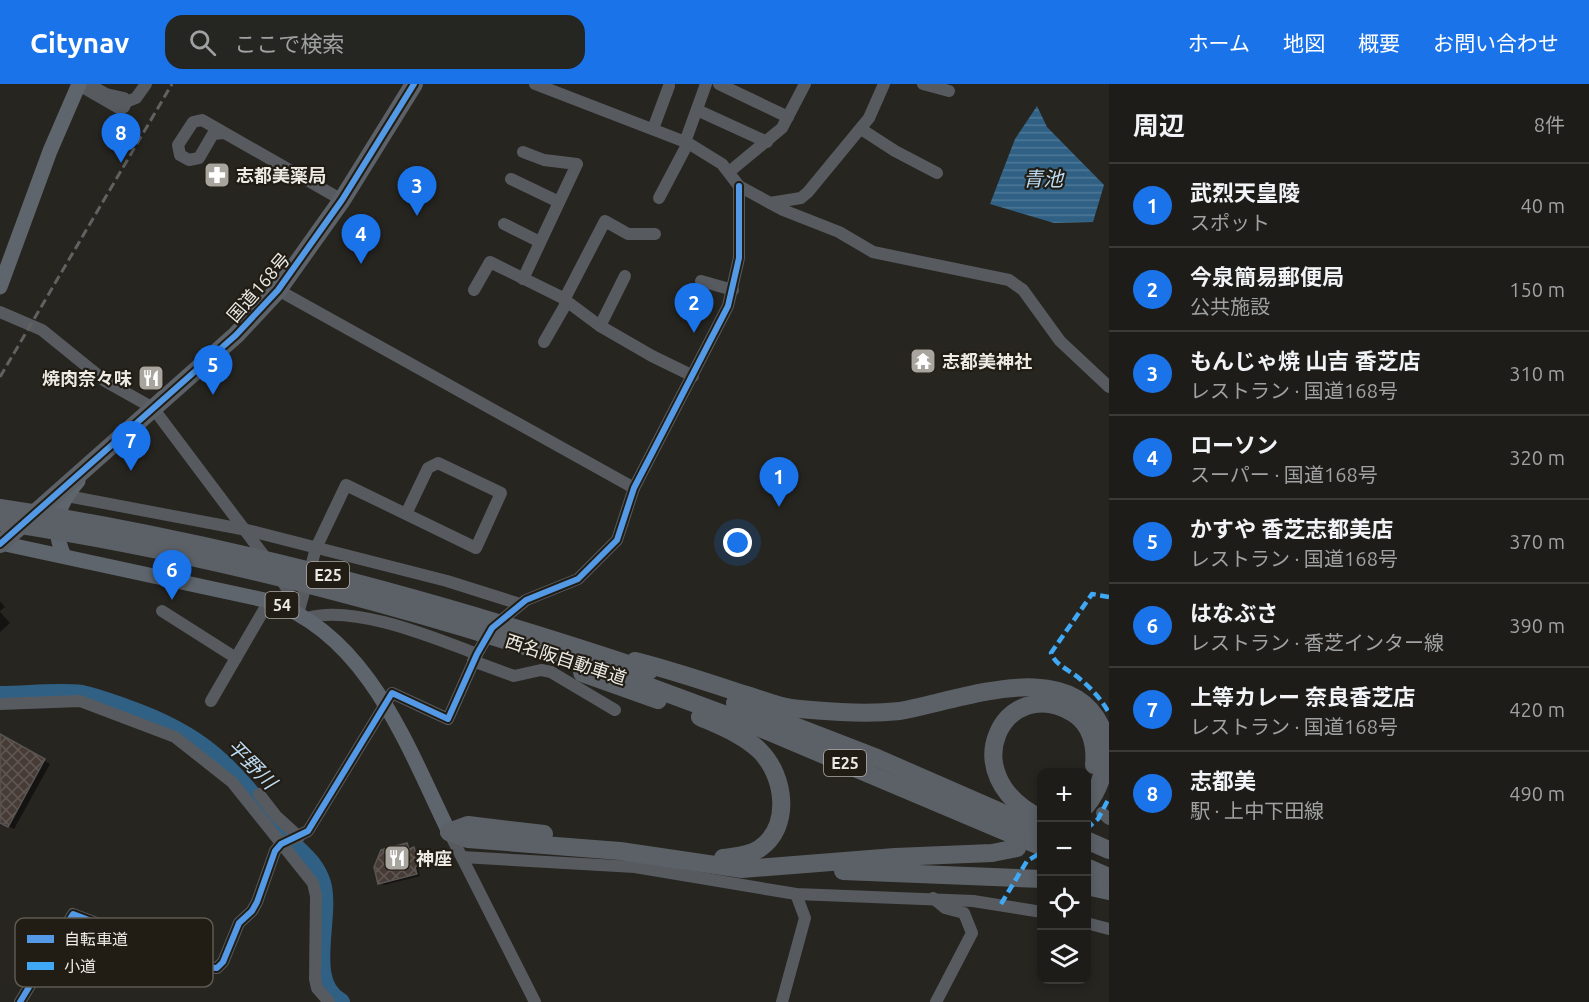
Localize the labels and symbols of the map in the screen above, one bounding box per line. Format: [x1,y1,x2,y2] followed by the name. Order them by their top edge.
[102,113,140,163] pin: 8
[202,160,232,190] pharmacy icon: 志都美薬局
[236,165,326,185] place label: 志都美薬局
[398,166,436,216] pin: 3
[1023,167,1065,190] water label: 青池
[342,214,380,264] pin: 4
[223,249,293,325] street label: 国道168号
[674,284,714,333] pin: 2
[194,346,232,395] pin: 5
[908,346,938,376] temple icon: 志都美神社
[942,351,1032,371] place label: 志都美神社
[136,363,166,393] restaurant icon: 焼肉奈々味
[42,368,132,388] place label: 焼肉奈々味
[112,422,150,471] pin: 7
[760,458,798,507] pin: 1
[723,528,752,557] your location
[152,550,192,600] pin: 6
[307,562,349,588] road number: E25
[266,592,298,618] road number: 54
[503,630,629,688] street label: 西名阪自動車道
[223,735,283,795] water label: 平野川
[824,750,866,776] road number: E25
[382,843,412,873] restaurant icon: 神座
[416,848,452,868] place label: 神座
[15,918,213,987] legend
[64,930,128,948] text: 自転車道
[64,957,96,975] text: 小道

